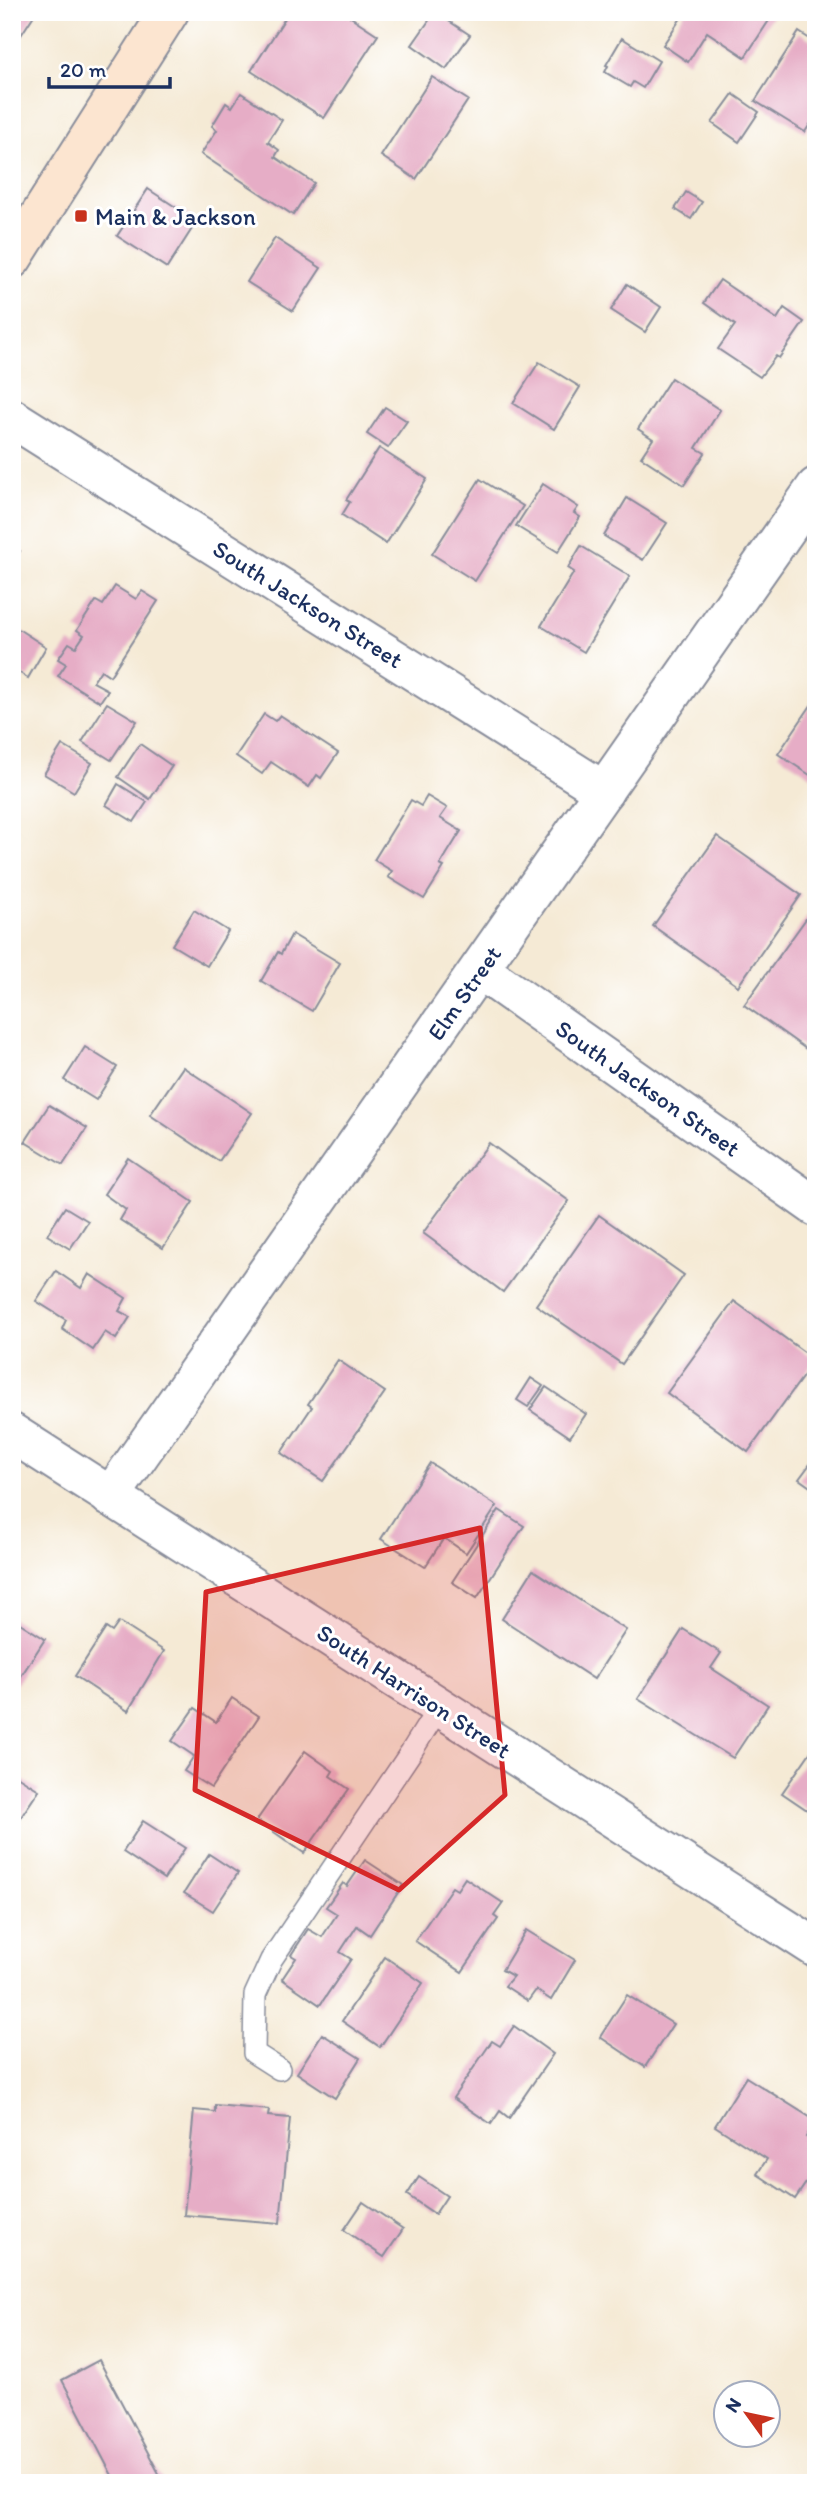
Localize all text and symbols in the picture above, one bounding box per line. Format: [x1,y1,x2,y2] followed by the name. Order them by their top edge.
[49,46,170,90] scale bar
[60,57,107,82] text: 20 m
[95,202,256,231] place label: Main & Jackson
[73,208,89,224] marker: Main & Jackson
[208,534,408,674] street label: South Jackson Street
[421,940,507,1046] street label: Elm Street
[550,1014,746,1162] street label: South Jackson Street
[312,1617,516,1765] street label: South Harrison Street
[712,2380,782,2450] north arrow
[720,2393,746,2417] text: N

